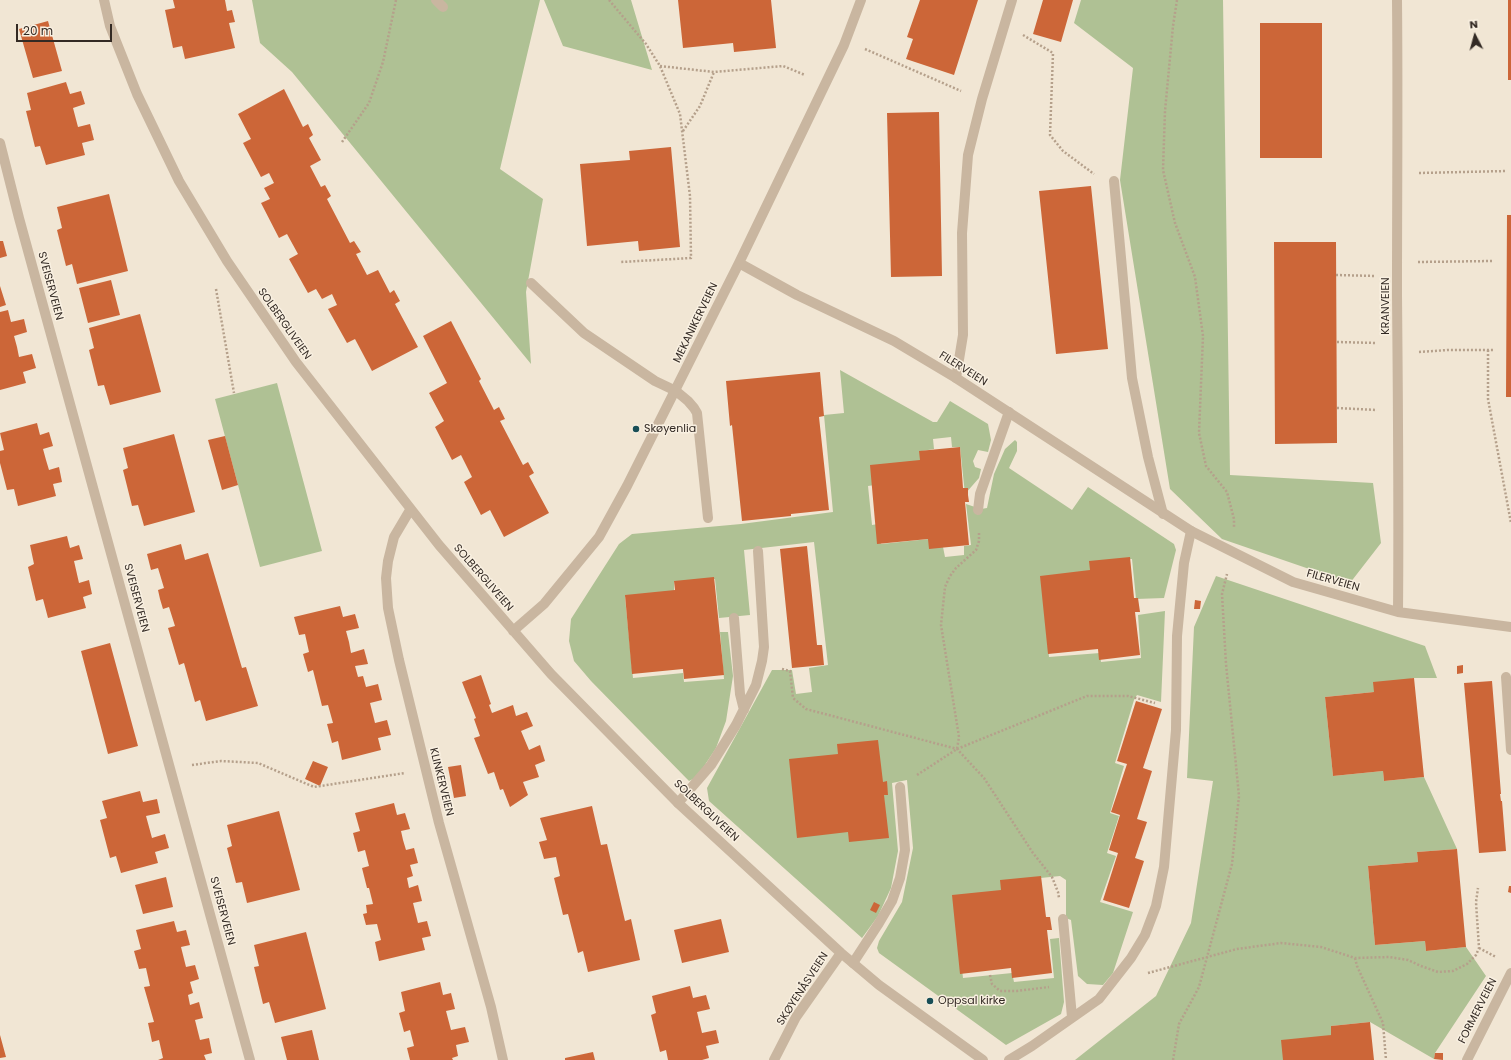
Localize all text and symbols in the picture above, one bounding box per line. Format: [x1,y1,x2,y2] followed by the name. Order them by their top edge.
[18,16,114,42] scale bar
[1455,16,1495,56] north arrow
[1469,16,1479,32] text: N
[23,22,53,39] text: 20 m
[35,250,65,322] street label: SVEISERVEIEN
[1379,277,1393,335] street label: KRANVEIEN
[671,281,721,365] street label: MEKANIKERVEIEN
[254,286,314,362] street label: SOLBERGLIVEIEN
[936,349,990,389] street label: FILERVEIEN
[644,422,696,436] place label: Skøyenlia
[631,424,641,434] marker: Skøyenlia
[450,542,516,614] street label: SOLBERGLIVEIEN
[121,562,151,634] street label: SVEISERVEIEN
[1305,567,1361,595] street label: FILERVEIEN
[426,747,456,817] street label: KLINKERVEIEN
[671,777,741,845] street label: SOLBERGLIVEIEN
[207,875,237,947] street label: SVEISERVEIEN
[774,950,832,1028] street label: SKØYENÅSVEIEN
[1456,976,1500,1046] street label: FORMERVEIEN
[938,994,1005,1008] place label: Oppsal kirke
[925,996,935,1006] marker: Oppsal kirke

